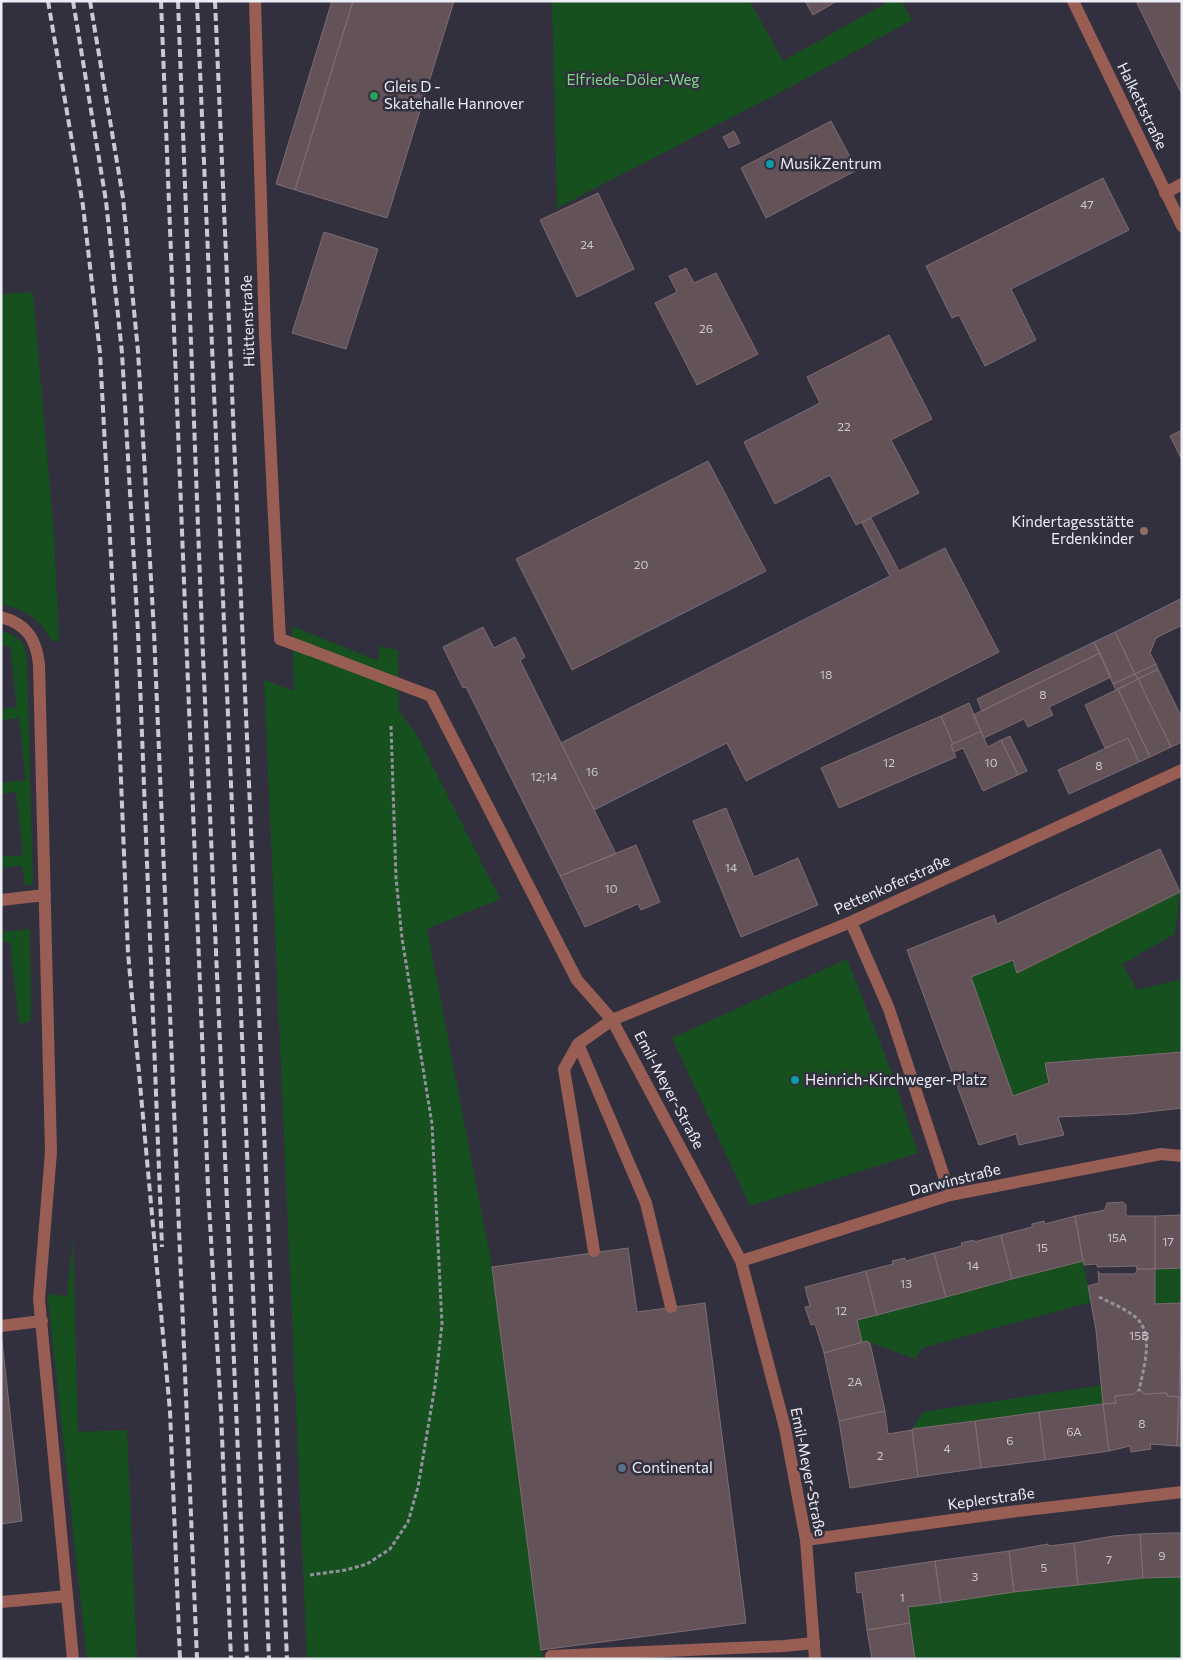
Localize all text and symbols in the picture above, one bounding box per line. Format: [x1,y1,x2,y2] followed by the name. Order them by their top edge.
[1114,59,1172,152] street label: Halkettstraße
[567,70,699,88] park label: Elfriede-Döler-Weg
[384,77,524,112] place label: Gleis D - Skatehalle Hannover
[368,90,380,102] marker: Gleis D - Skatehalle Hannover
[780,154,882,172] place label: MusikZentrum
[764,158,776,170] marker: MusikZentrum
[1080,197,1094,211] house number: 47
[580,237,594,251] house number: 24
[236,275,258,367] street label: Hüttenstraße
[699,321,713,335] house number: 26
[837,419,851,433] house number: 22
[1011,512,1134,547] place label: Kindertagesstätte Erdenkinder
[1138,525,1150,537] marker: Kindertagesstätte Erdenkinder
[634,557,648,571] house number: 20
[820,667,832,681] house number: 18
[1039,687,1047,701] house number: 8
[883,755,895,769] house number: 12
[985,755,998,769] house number: 10
[1095,758,1103,772] house number: 8
[586,764,598,778] house number: 16
[531,769,557,784] house number: 12;14
[831,850,952,918] street label: Pettenkoferstraße
[725,860,737,874] house number: 14
[605,881,618,895] house number: 10
[631,1027,709,1152] street label: Emil-Meyer-Straße
[805,1070,987,1088] place label: Heinrich-Kirchweger-Platz
[789,1074,801,1086] marker: Heinrich-Kirchweger-Platz
[907,1159,1002,1199] street label: Darwinstraße
[1107,1230,1127,1244] house number: 15A
[1162,1234,1174,1248] house number: 17
[1036,1240,1048,1254] house number: 15
[967,1258,979,1272] house number: 14
[900,1276,912,1290] house number: 13
[835,1303,847,1317] house number: 12
[1129,1328,1149,1342] house number: 15B
[848,1374,862,1388] house number: 2A
[788,1406,830,1538] street label: Emil-Meyer-Straße
[1138,1416,1146,1430] house number: 8
[1066,1424,1082,1438] house number: 6A
[1006,1433,1014,1447] house number: 6
[943,1441,951,1455] house number: 4
[877,1448,884,1462] house number: 2
[632,1458,713,1476] place label: Continental
[616,1462,628,1474] marker: Continental
[946,1483,1035,1513] street label: Keplerstraße
[1158,1548,1166,1562] house number: 9
[1106,1552,1112,1566] house number: 7
[1041,1560,1048,1574] house number: 5
[972,1569,979,1583] house number: 3
[899,1590,905,1604] house number: 1

